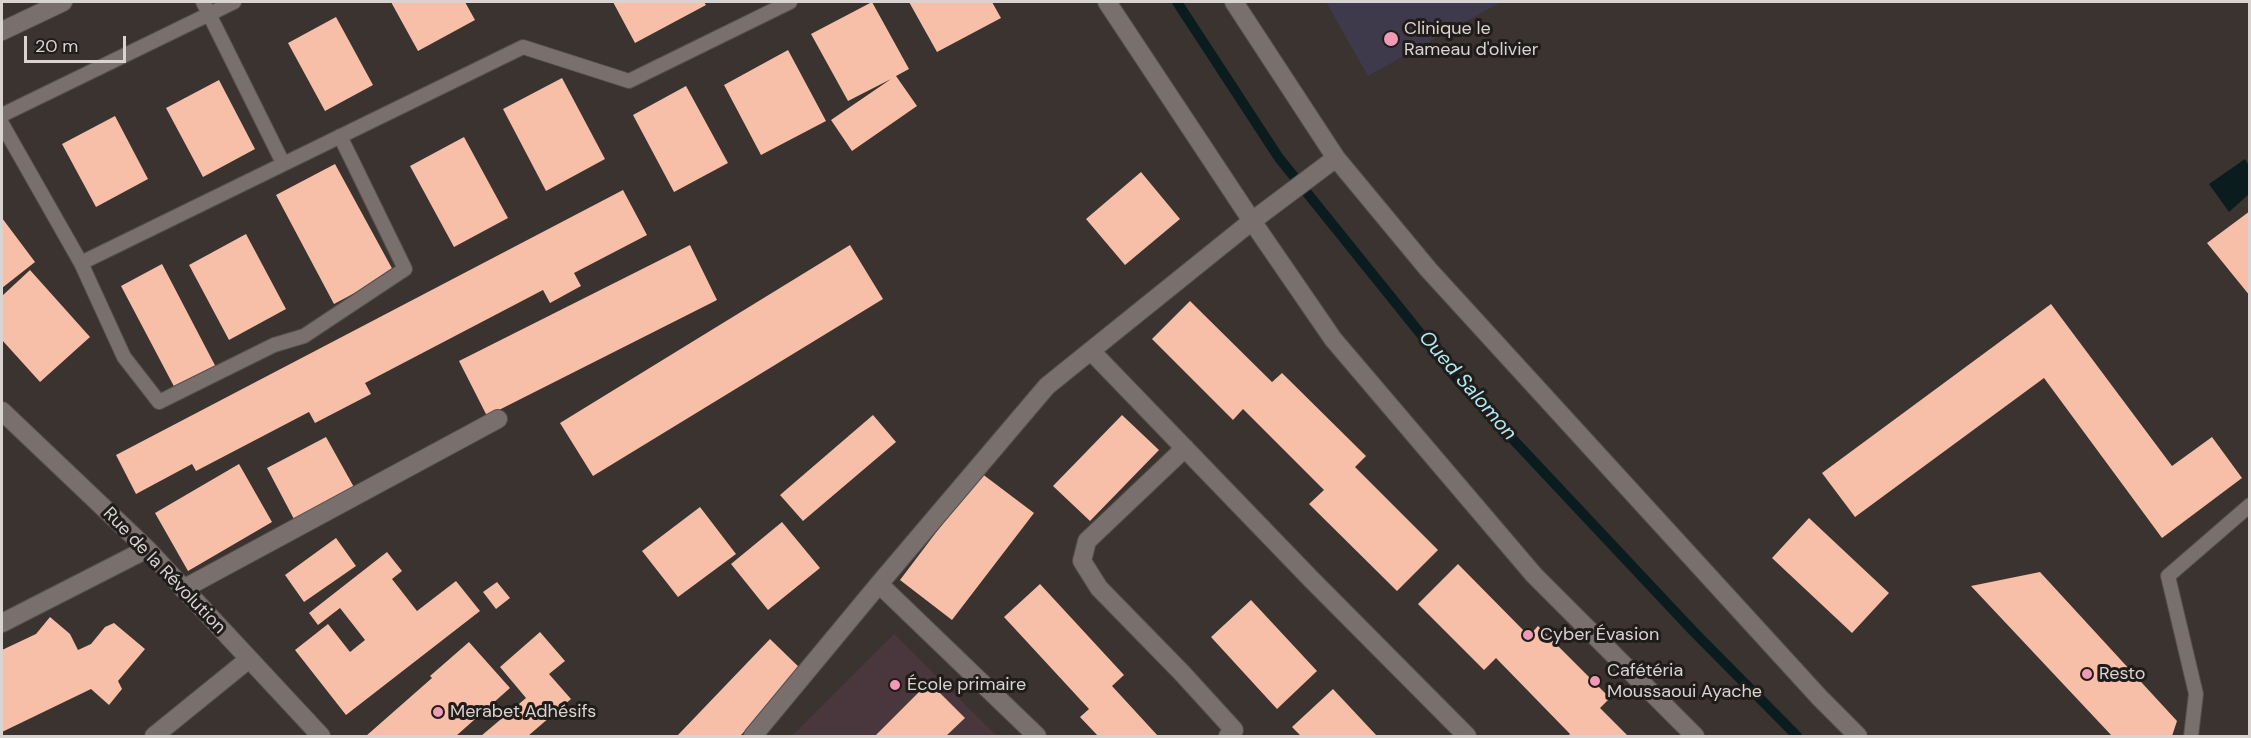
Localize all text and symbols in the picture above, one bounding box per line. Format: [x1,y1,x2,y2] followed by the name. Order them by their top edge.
[1404,18,1538,60] place label: Clinique le Rameau d'olivier
[27,24,129,62] scale bar
[1382,30,1400,48] marker: Clinique le Rameau d'olivier
[35,34,78,58] text: 20 m
[1413,327,1521,445] water label: Oued Salomon
[98,503,230,639] street label: Rue de la Révolution
[1540,624,1659,646] place label: Cyber Évasion
[1521,628,1535,642] marker: Cyber Évasion
[1607,660,1762,702] place label: Cafétéria Moussaoui Ayache
[2099,663,2145,685] place label: Resto
[2080,667,2094,681] marker: Resto
[907,674,1026,696] place label: École primaire
[1588,674,1602,688] marker: Cafétéria Moussaoui Ayache
[888,678,902,692] marker: École primaire
[450,701,596,723] place label: Merabet Adhésifs
[431,705,445,719] marker: Merabet Adhésifs

